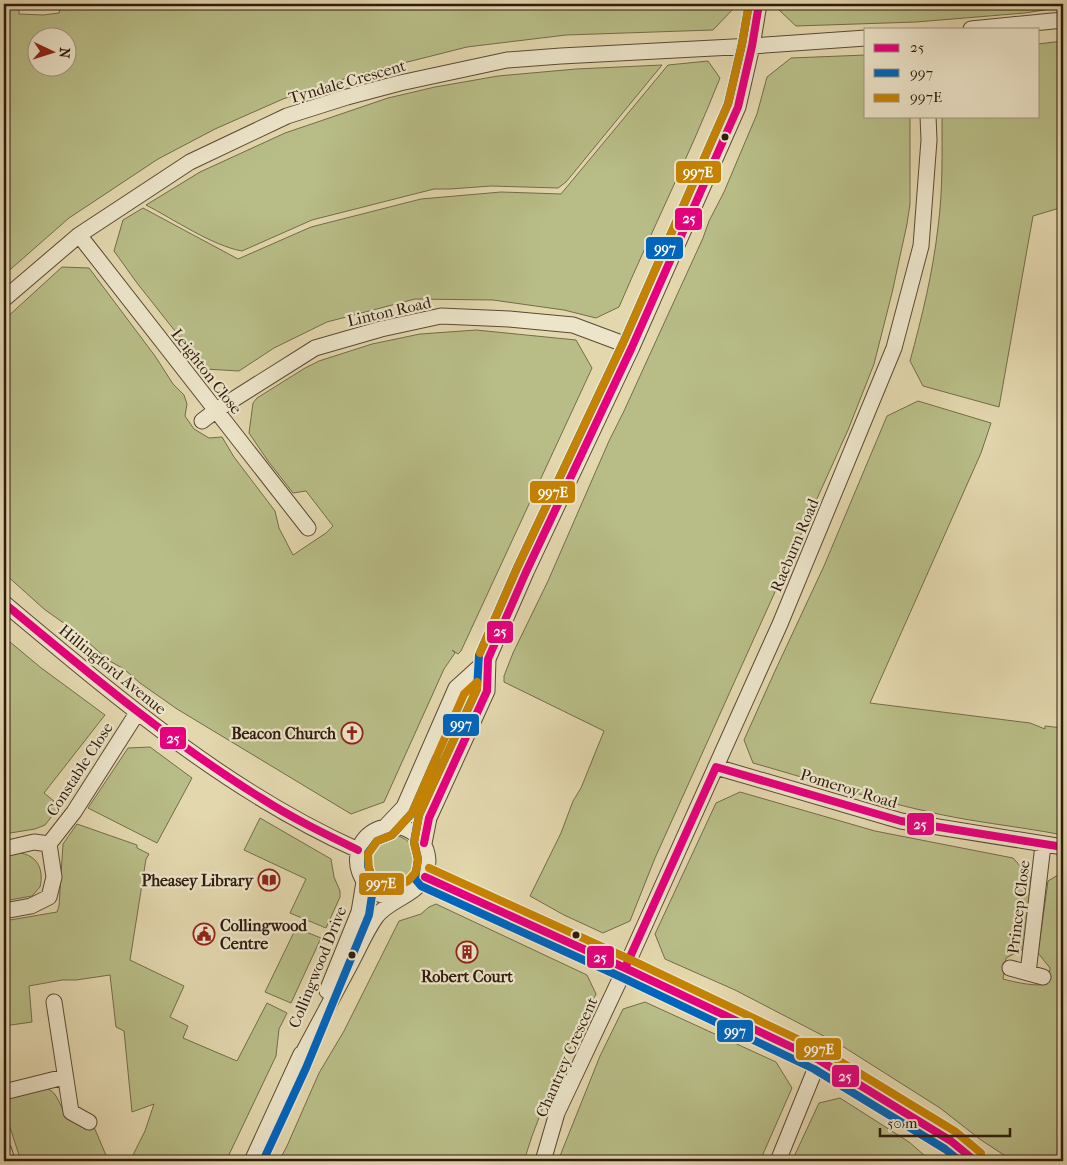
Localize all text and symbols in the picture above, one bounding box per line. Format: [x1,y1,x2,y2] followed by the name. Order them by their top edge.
[28,28,78,78] north arrow
[864,28,1040,118] legend
[910,38,924,56] text: 25
[56,47,73,59] text: N
[286,56,408,107] street label: Tyndale Crescent
[910,64,933,82] text: 997
[910,88,942,106] text: 997E
[720,132,730,142] unlabelled marker
[675,160,722,184] line badge: 997E
[682,164,713,181] text: 997E
[674,207,703,231] line badge: 25
[682,210,696,227] text: 25
[645,236,684,260] line badge: 997
[653,240,676,257] text: 997
[345,293,433,330] street label: Linton Road
[167,325,246,418] street label: Leighton Close
[529,480,576,504] line badge: 997E
[537,484,568,501] text: 997E
[766,495,823,595] street label: Raeburn Road
[55,620,170,718] street label: Hillingford Avenue
[486,620,514,644] line badge: 25
[493,623,507,640] text: 25
[442,713,480,737] line badge: 997
[449,716,472,733] text: 997
[42,719,117,820] street label: Constable Close
[340,721,364,745] church icon: Beacon Church
[231,724,337,743] place label: Beacon Church
[159,726,187,750] line badge: 25
[166,730,180,747] text: 25
[798,765,900,812] street label: Pomeroy Road
[906,812,935,836] line badge: 25
[913,816,927,833] text: 25
[1003,859,1034,955] street label: Princep Close
[257,868,281,892] library icon: Pheasey Library
[142,871,254,891] place label: Pheasey Library
[358,872,405,896] line badge: 997E
[365,875,396,892] text: 997E
[284,903,351,1031] street label: Collingwood Drive
[220,916,308,953] place label: Collingwood Centre
[192,922,216,946] public building icon: Collingwood Centre
[571,930,581,940] unlabelled marker
[455,940,479,964] building icon: Robert Court
[586,945,615,969] line badge: 25
[593,949,607,966] text: 25
[347,950,357,960] unlabelled marker
[421,967,513,986] place label: Robert Court
[531,994,602,1120] street label: Chantrey Crescent
[716,1019,754,1043] line badge: 997
[723,1023,746,1040] text: 997
[795,1037,842,1061] line badge: 997E
[803,1041,834,1058] text: 997E
[831,1064,860,1088] line badge: 25
[838,1068,852,1085] text: 25
[880,1105,1010,1137] scale bar
[887,1114,918,1132] text: 50 m

